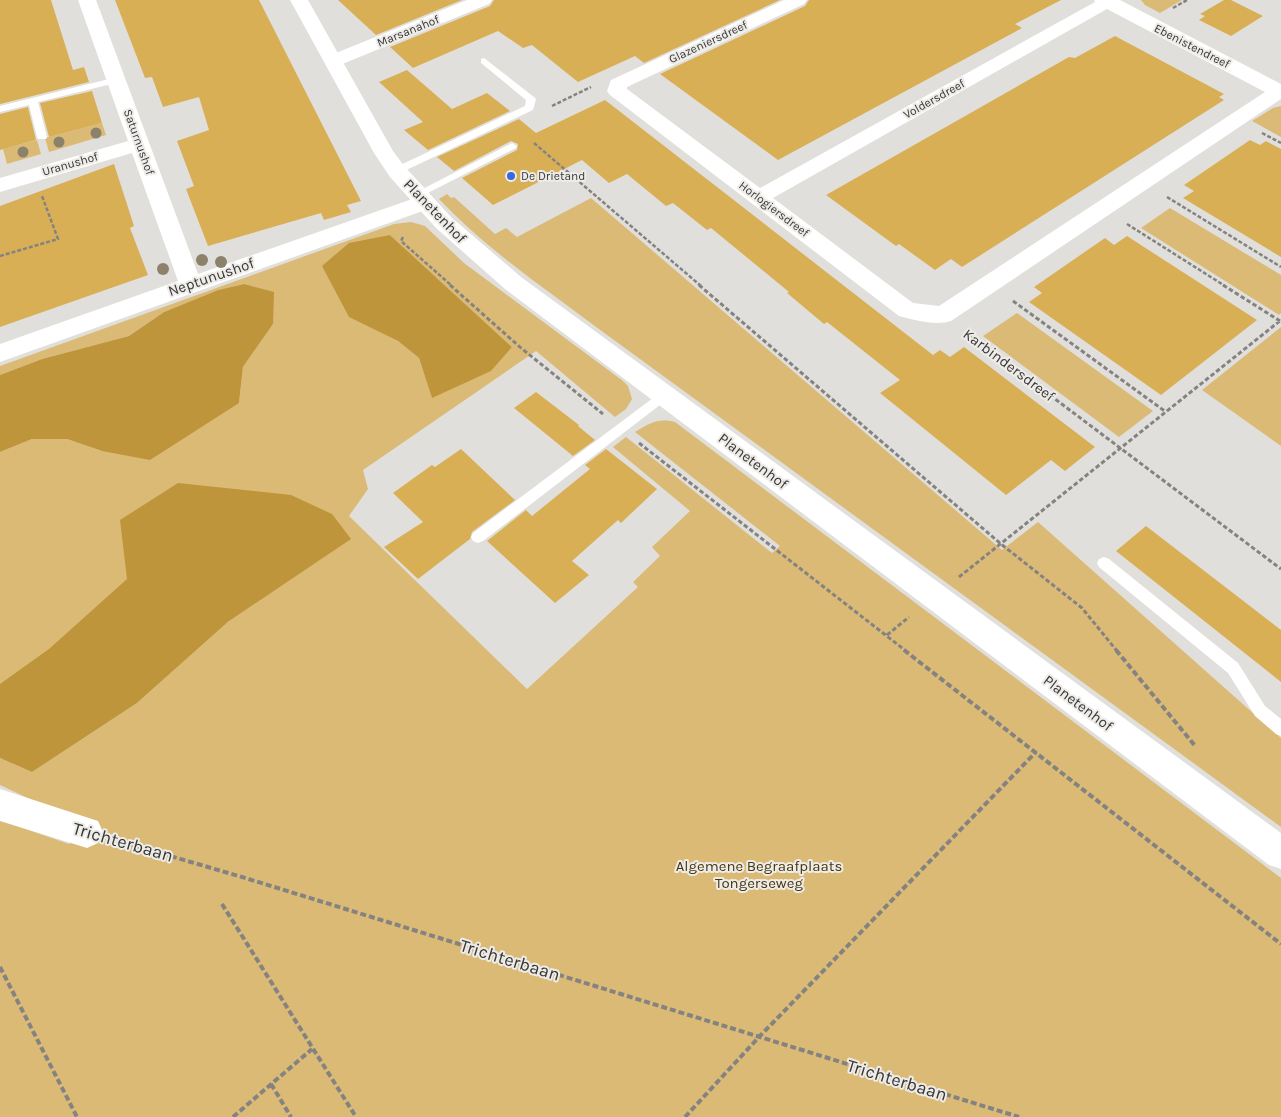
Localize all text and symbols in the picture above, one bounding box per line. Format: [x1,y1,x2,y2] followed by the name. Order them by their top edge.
[375,12,442,50] street label: Marsanahof
[666,17,750,66] street label: Glazeniersdreef
[1152,21,1233,71] street label: Ebenistendreef
[901,76,968,122] street label: Voldersdreef
[121,107,158,178] street label: Saturnushof
[40,149,100,179] street label: Uranushof
[521,169,585,183] place label: De Drietand
[505,170,517,182] marker: De Drietand
[400,175,471,247] street label: Planetenhof
[736,178,812,240] street label: Horlogiersdreef
[166,254,257,300] street label: Neptunushof
[960,325,1059,406] street label: Karbindersdreef
[715,429,792,493] street label: Planetenhof
[1040,671,1117,735] street label: Planetenhof
[70,817,176,867] street label: Trichterbaan
[676,857,842,892] park label: Algemene Begraafplaats Tongerseweg
[457,934,563,986] street label: Trichterbaan
[844,1054,950,1106] street label: Trichterbaan

